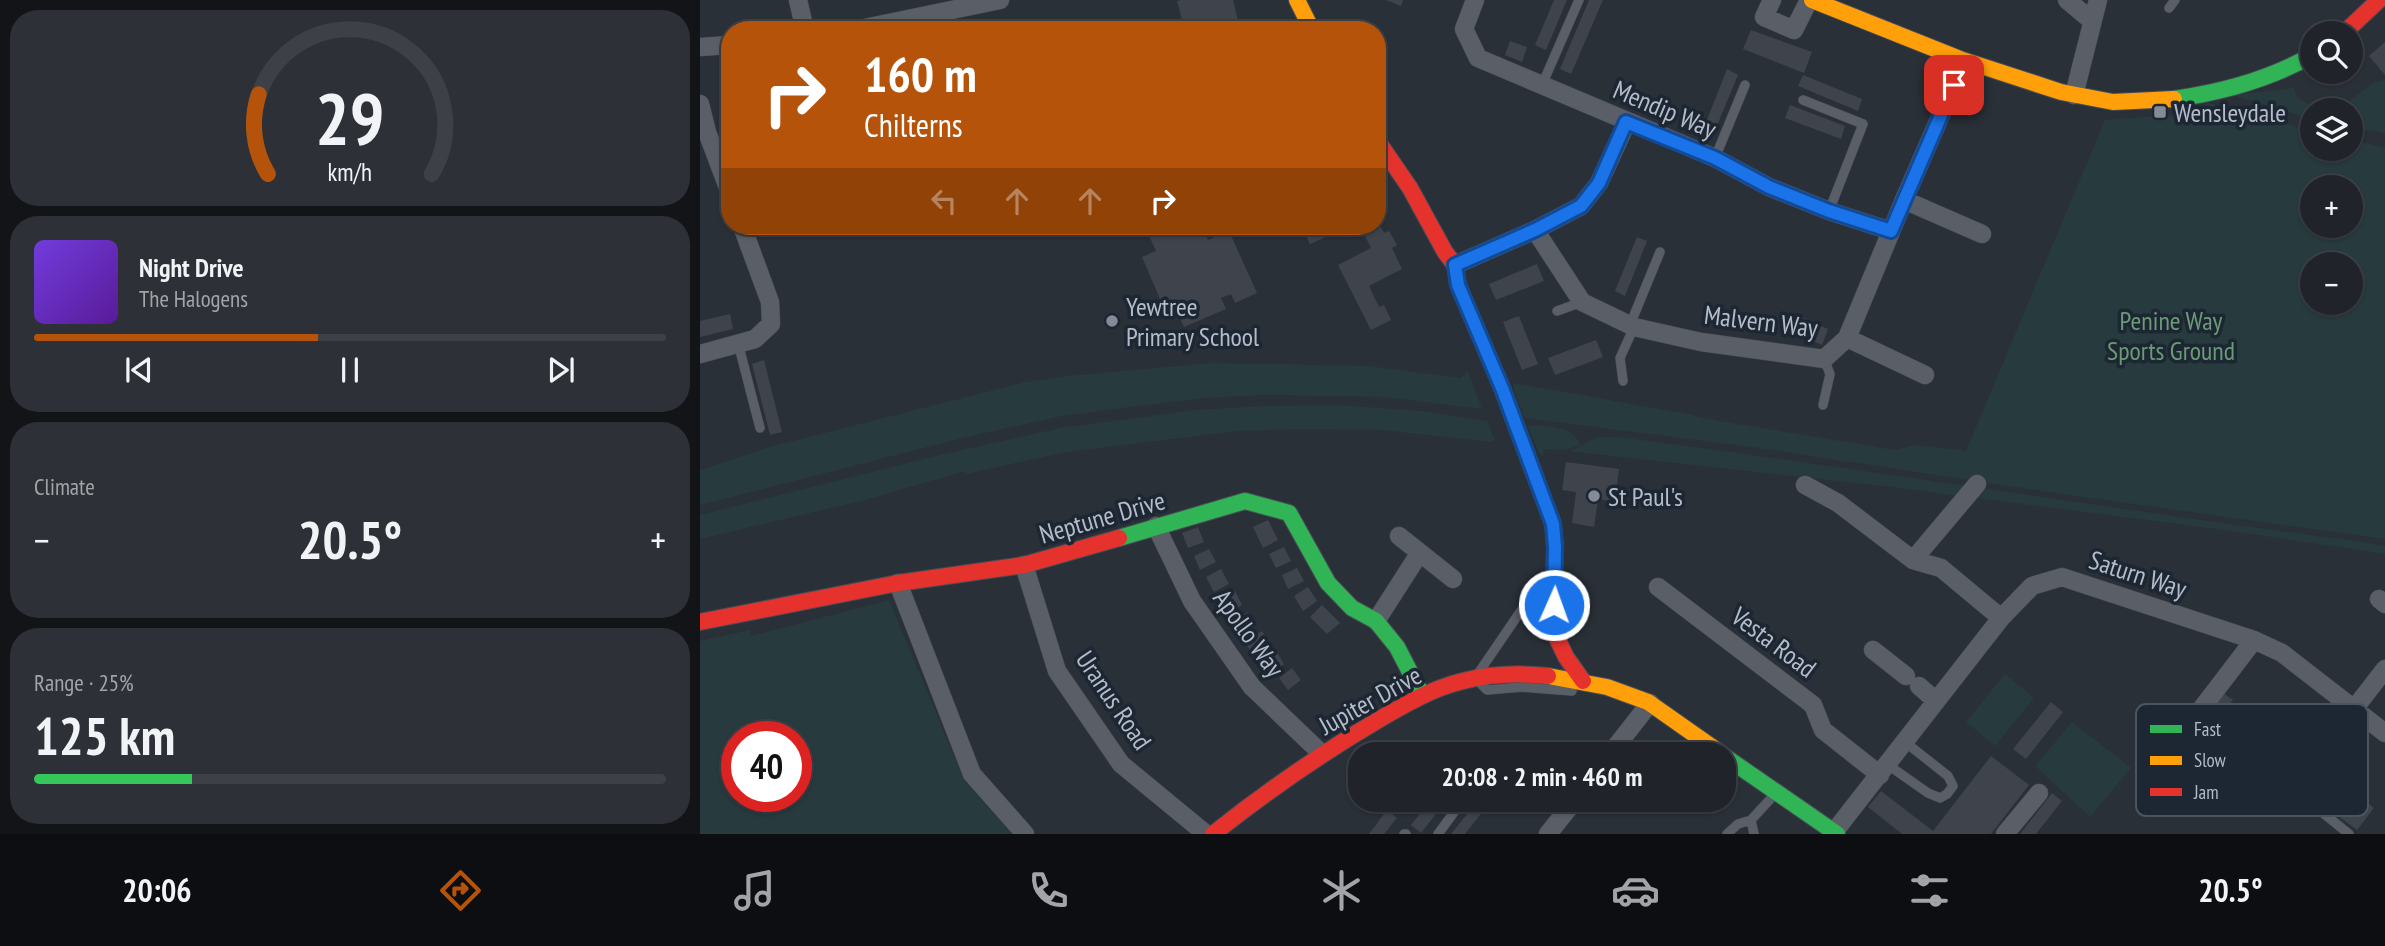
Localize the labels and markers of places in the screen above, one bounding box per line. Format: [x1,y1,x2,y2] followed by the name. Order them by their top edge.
[1924,55,1984,115] pin
[2174,96,2286,129] place label: Wensleydale
[2152,104,2168,120] marker: Wensleydale
[1126,290,1259,353] place label: Yewtree Primary School
[1104,313,1120,329] marker: Yewtree Primary School
[1608,480,1683,513] place label: St Paul's
[1586,488,1602,504] marker: St Paul's

